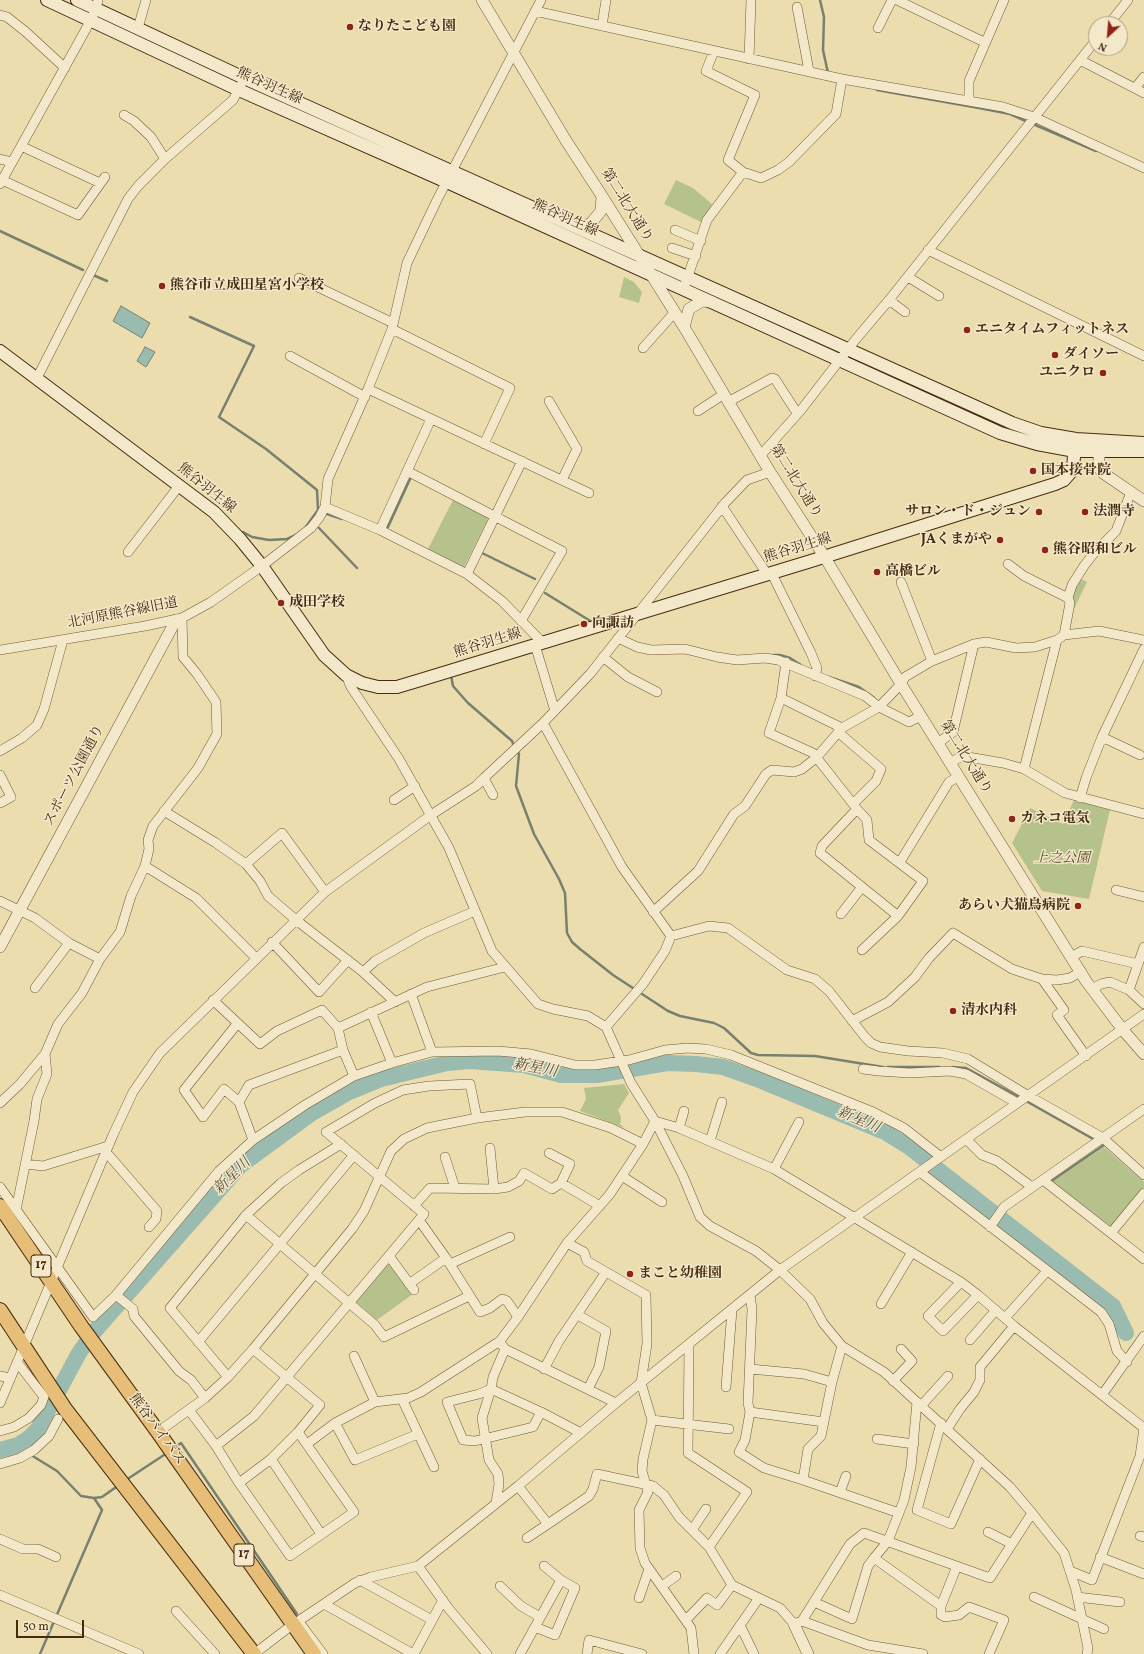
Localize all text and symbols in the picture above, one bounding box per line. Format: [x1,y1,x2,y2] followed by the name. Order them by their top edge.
[1088,16,1128,56] north arrow
[358,19,456,35] place label: なりたこども園
[345,22,355,32] marker: なりたこども園
[1096,38,1110,55] text: N
[234,65,304,109] street label: 熊谷羽生線
[597,166,655,246] street label: 第二北大通り
[530,197,600,241] street label: 熊谷羽生線
[170,278,324,294] place label: 熊谷市立成田星宮小学校
[157,281,167,291] marker: 熊谷市立成田星宮小学校
[975,322,1129,338] place label: エニタイムフィットネス
[962,325,972,335] marker: エニタイムフィットネス
[1063,347,1119,363] place label: ダイソー
[1050,350,1060,360] marker: ダイソー
[1039,365,1095,381] place label: ユニクロ
[1098,368,1108,378] marker: ユニクロ
[766,442,824,522] street label: 第二北大通り
[174,460,238,518] street label: 熊谷羽生線
[1041,463,1111,479] place label: 国本接骨院
[1028,466,1038,476] marker: 国本接骨院
[905,504,1031,520] place label: サロン・ド・ジュン
[1093,504,1135,520] place label: 法潤寺
[1034,507,1044,517] marker: サロン・ド・ジュン
[1080,507,1090,517] marker: 法潤寺
[762,531,834,567] street label: 熊谷羽生線
[921,532,992,548] place label: JAくまがや
[995,535,1005,545] marker: JAくまがや
[1053,542,1137,558] place label: 熊谷昭和ビル
[1040,545,1050,555] marker: 熊谷昭和ビル
[885,564,941,580] place label: 高橋ビル
[872,567,882,577] marker: 高橋ビル
[66,595,180,633] street label: 北河原熊谷線旧道
[289,595,345,611] place label: 成田学校
[276,598,286,608] marker: 成田学校
[592,616,634,632] place label: 向諏訪
[579,619,589,629] marker: 向諏訪
[452,626,524,662] street label: 熊谷羽生線
[936,718,994,798] street label: 第二北大通り
[41,723,109,829] street label: スポーツ公園通り
[1020,811,1090,827] place label: カネコ電気
[1007,814,1017,824] marker: カネコ電気
[1034,851,1090,867] park label: 上之公園
[958,898,1070,914] place label: あらい犬猫鳥病院
[1073,901,1083,911] marker: あらい犬猫鳥病院
[961,1003,1017,1019] place label: 清水内科
[948,1006,958,1016] marker: 清水内科
[511,1056,559,1082] water label: 新星川
[834,1104,882,1138] water label: 新星川
[211,1155,255,1199] water label: 新星川
[31,1255,51,1277] road number: 17
[638,1266,722,1282] place label: まこと幼稚園
[625,1269,635,1279] marker: まこと幼稚園
[125,1391,187,1469] street label: 熊谷バイパス
[234,1544,254,1566] road number: 17
[18,1612,86,1638] scale bar
[23,1619,49,1635] text: 50 m

